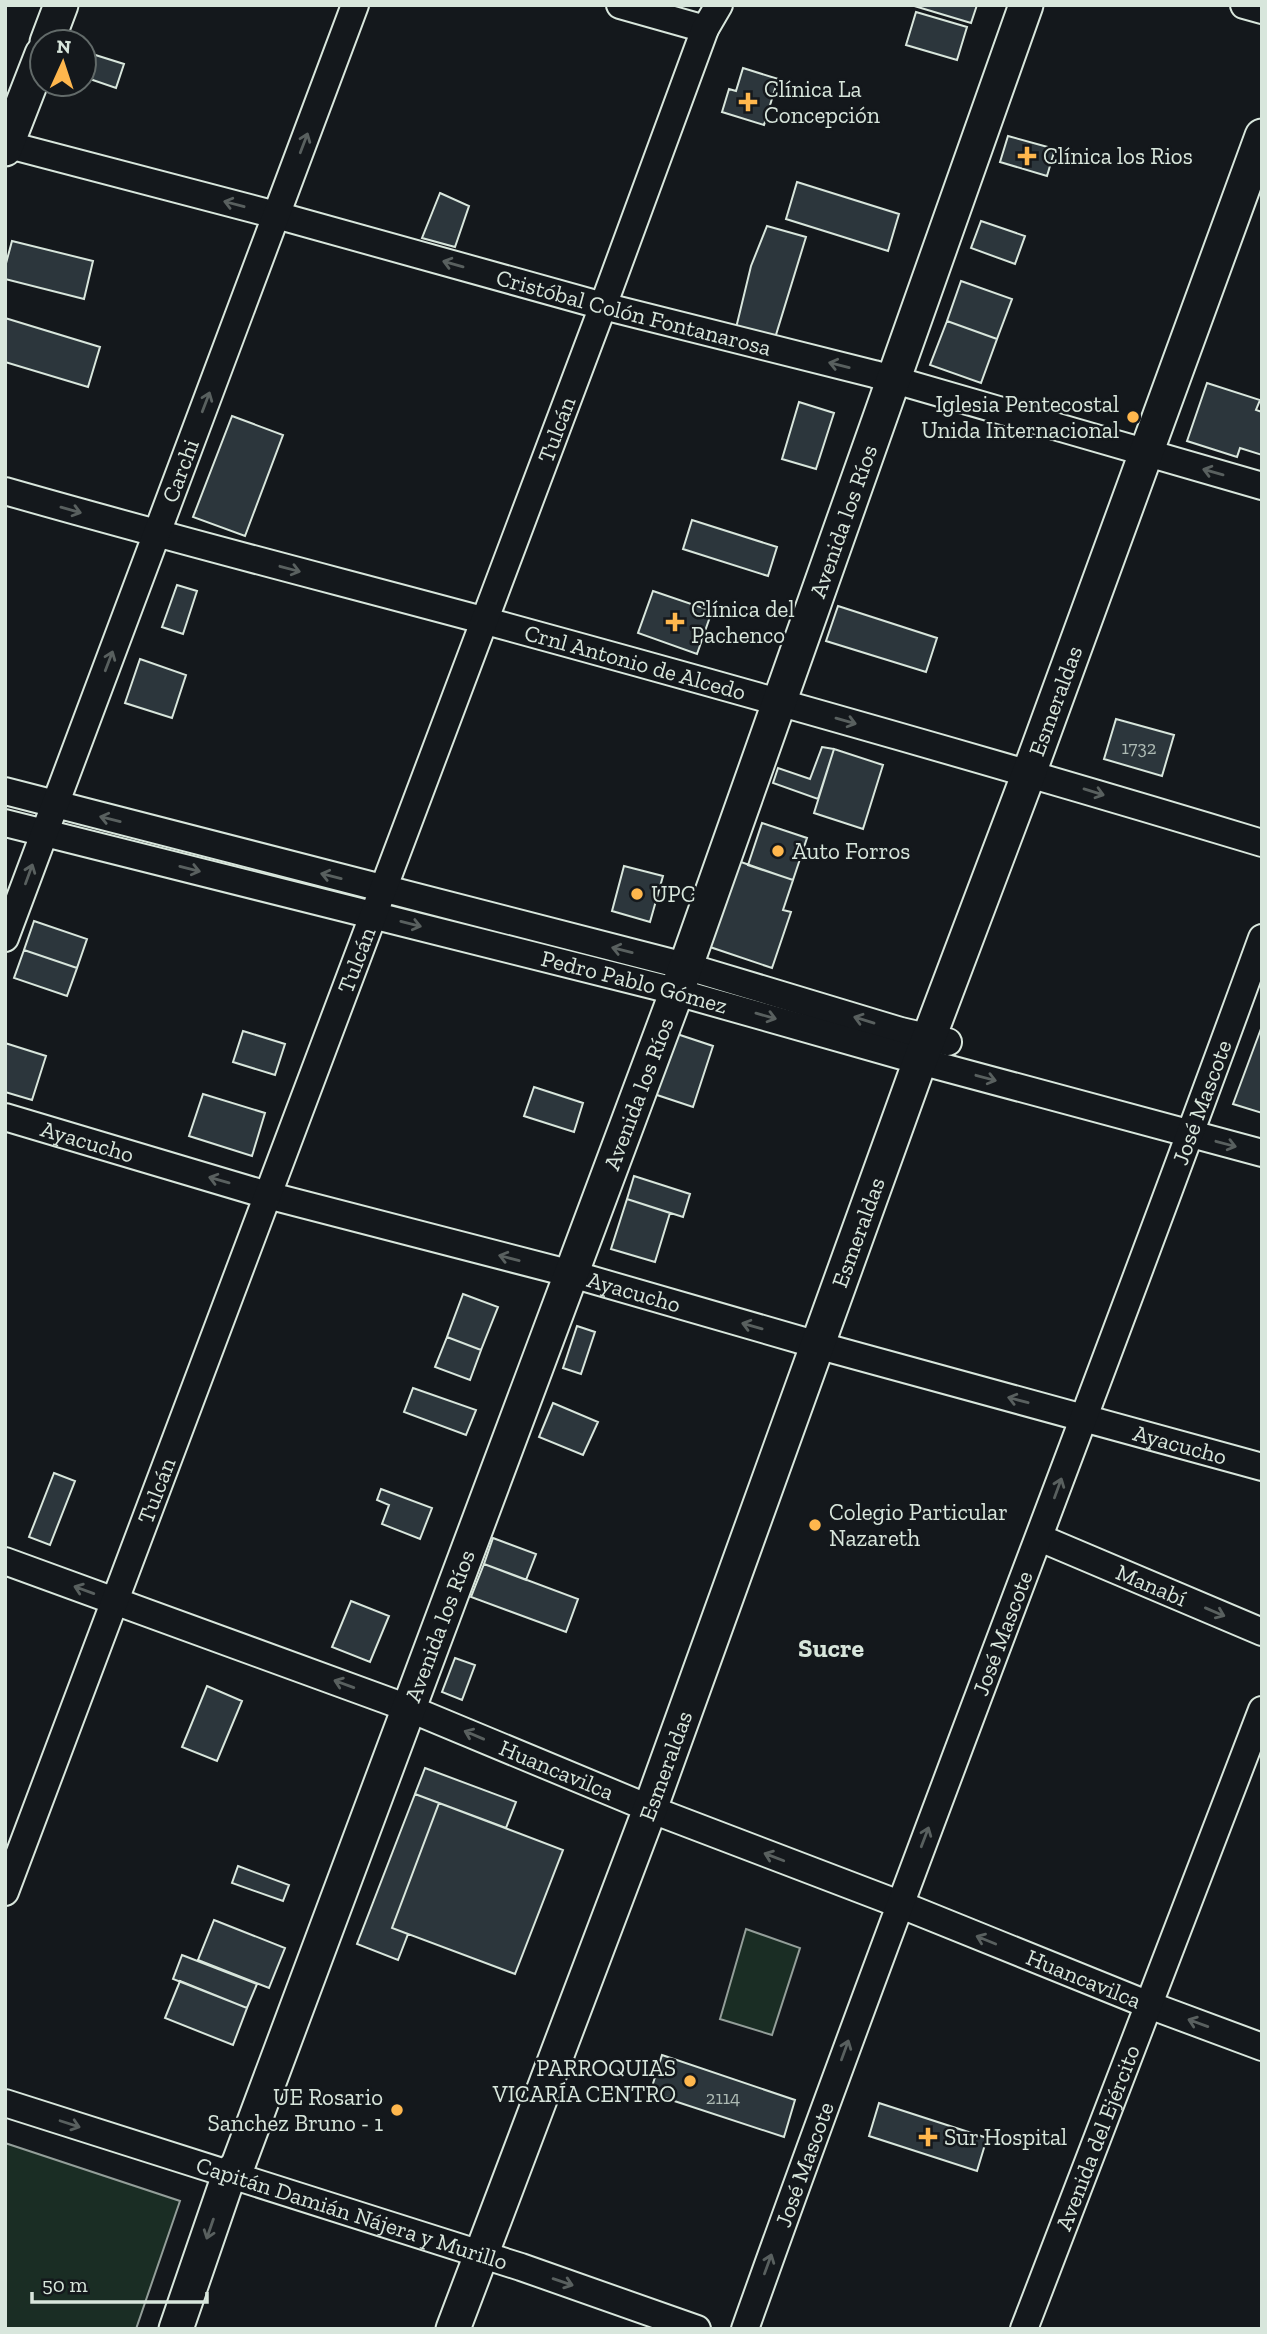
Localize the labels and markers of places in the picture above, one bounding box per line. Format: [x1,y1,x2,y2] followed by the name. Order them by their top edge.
[764,75,880,129] place label: Clínica La Concepción
[738,92,758,112] marker: Clínica La Concepción
[1043,142,1193,170] place label: Clínica los Rios
[1017,146,1037,166] marker: Clínica los Rios
[921,390,1119,444] place label: Iglesia Pentecostal Unida Internacional
[1125,409,1141,425] marker: Iglesia Pentecostal Unida Internacional
[691,595,795,649] place label: Clínica del Pachenco
[665,612,685,632] marker: Clínica del Pachenco
[792,837,910,865] place label: Auto Forros
[770,843,786,859] marker: Auto Forros
[651,880,696,908] place label: UPC
[629,886,645,902] marker: UPC
[829,1498,1008,1552] place label: Colegio Particular Nazareth
[807,1517,823,1533] marker: Colegio Particular Nazareth
[492,2054,676,2108] place label: PARROQUIAS VICARÍA CENTRO
[682,2073,698,2089] marker: PARROQUIAS VICARÍA CENTRO
[208,2083,383,2137] place label: UE Rosario Sanchez Bruno - 1
[389,2102,405,2118] marker: UE Rosario Sanchez Bruno - 1
[944,2123,1067,2151] place label: Sur Hospital
[918,2127,938,2147] marker: Sur Hospital

